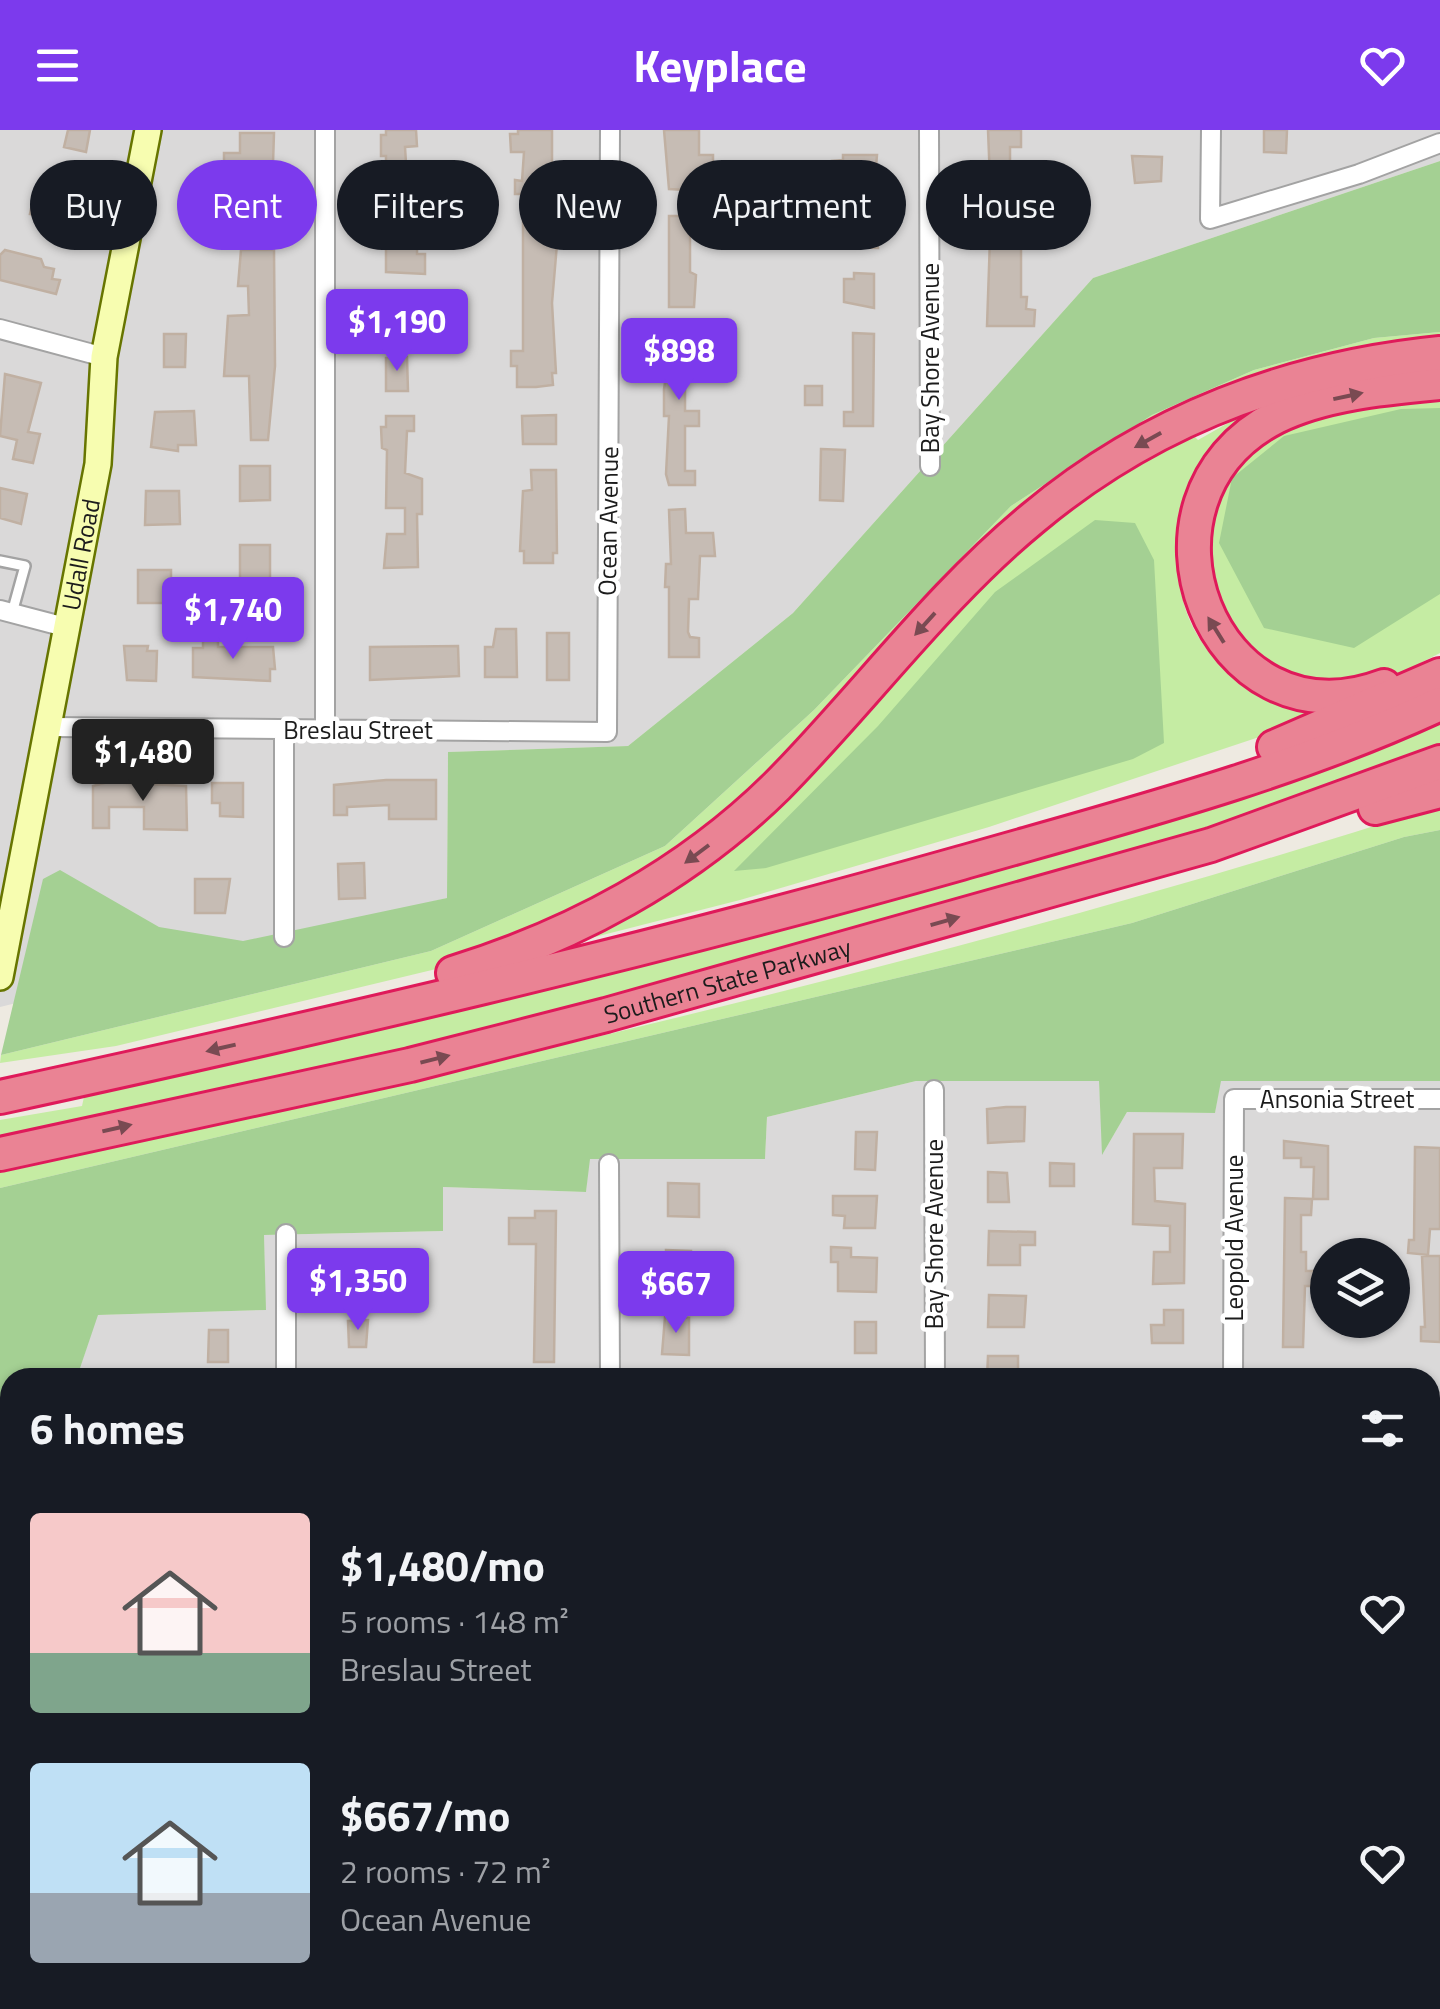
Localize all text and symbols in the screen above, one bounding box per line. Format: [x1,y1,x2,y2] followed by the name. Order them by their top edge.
[633,31,807,99] text: Keyplace
[30,38,85,93] icon: menu
[1355,38,1410,93] icon: heart
[30,160,157,250] chip: Buy
[177,160,317,250] chip: Rent
[337,160,499,250] chip: Filters
[519,160,657,250] chip: New
[677,160,906,250] chip: Apartment
[926,160,1091,250] chip: House
[911,263,949,453] street label: Bay Shore Avenue
[316,289,478,374] pin: $1,190
[348,297,446,345] text: $1,190
[620,318,738,403] pin: $898
[643,326,715,374] text: $898
[1333,388,1364,404] one-way arrow
[1134,431,1163,448] one-way arrow
[588,446,628,596] street label: Ocean Avenue
[51,496,110,614] street label: Udall Road
[152,577,314,662] pin: $1,740
[184,585,282,633] text: $1,740
[915,611,937,636] one-way arrow
[1208,616,1225,644] one-way arrow
[283,711,433,749] street label: Breslau Street
[62,719,224,804] pin: $1,480
[94,727,192,775] text: $1,480
[684,843,710,863] one-way arrow
[931,913,961,928] one-way arrow
[599,928,856,1034] street label: Southern State Parkway
[205,1041,236,1056] one-way arrow
[420,1050,451,1066] one-way arrow
[1260,1080,1414,1118] street label: Ansonia Street
[102,1119,133,1135] one-way arrow
[915,1139,953,1329] street label: Bay Shore Avenue
[1215,1155,1253,1321] street label: Leopold Avenue
[1310,1238,1410,1338] map controls
[1310,1238,1410,1338] button: layers
[277,1248,439,1333] pin: $1,350
[617,1251,735,1336] pin: $667
[309,1256,407,1304] text: $1,350
[640,1259,712,1307] text: $667
[30,1396,185,1460] text: 6 homes
[1355,1401,1410,1456] icon: filters
[340,1533,545,1597] text: $1,480/mo
[110,1553,230,1673] icon: home
[1355,1586,1410,1641] icon: heart
[340,1597,569,1645] text: 5 rooms · 148 m²
[340,1645,531,1693] text: Breslau Street
[340,1783,510,1847] text: $667/mo
[110,1803,230,1923] icon: home
[1355,1836,1410,1891] icon: heart
[340,1847,551,1895] text: 2 rooms · 72 m²
[340,1895,531,1943] text: Ocean Avenue

